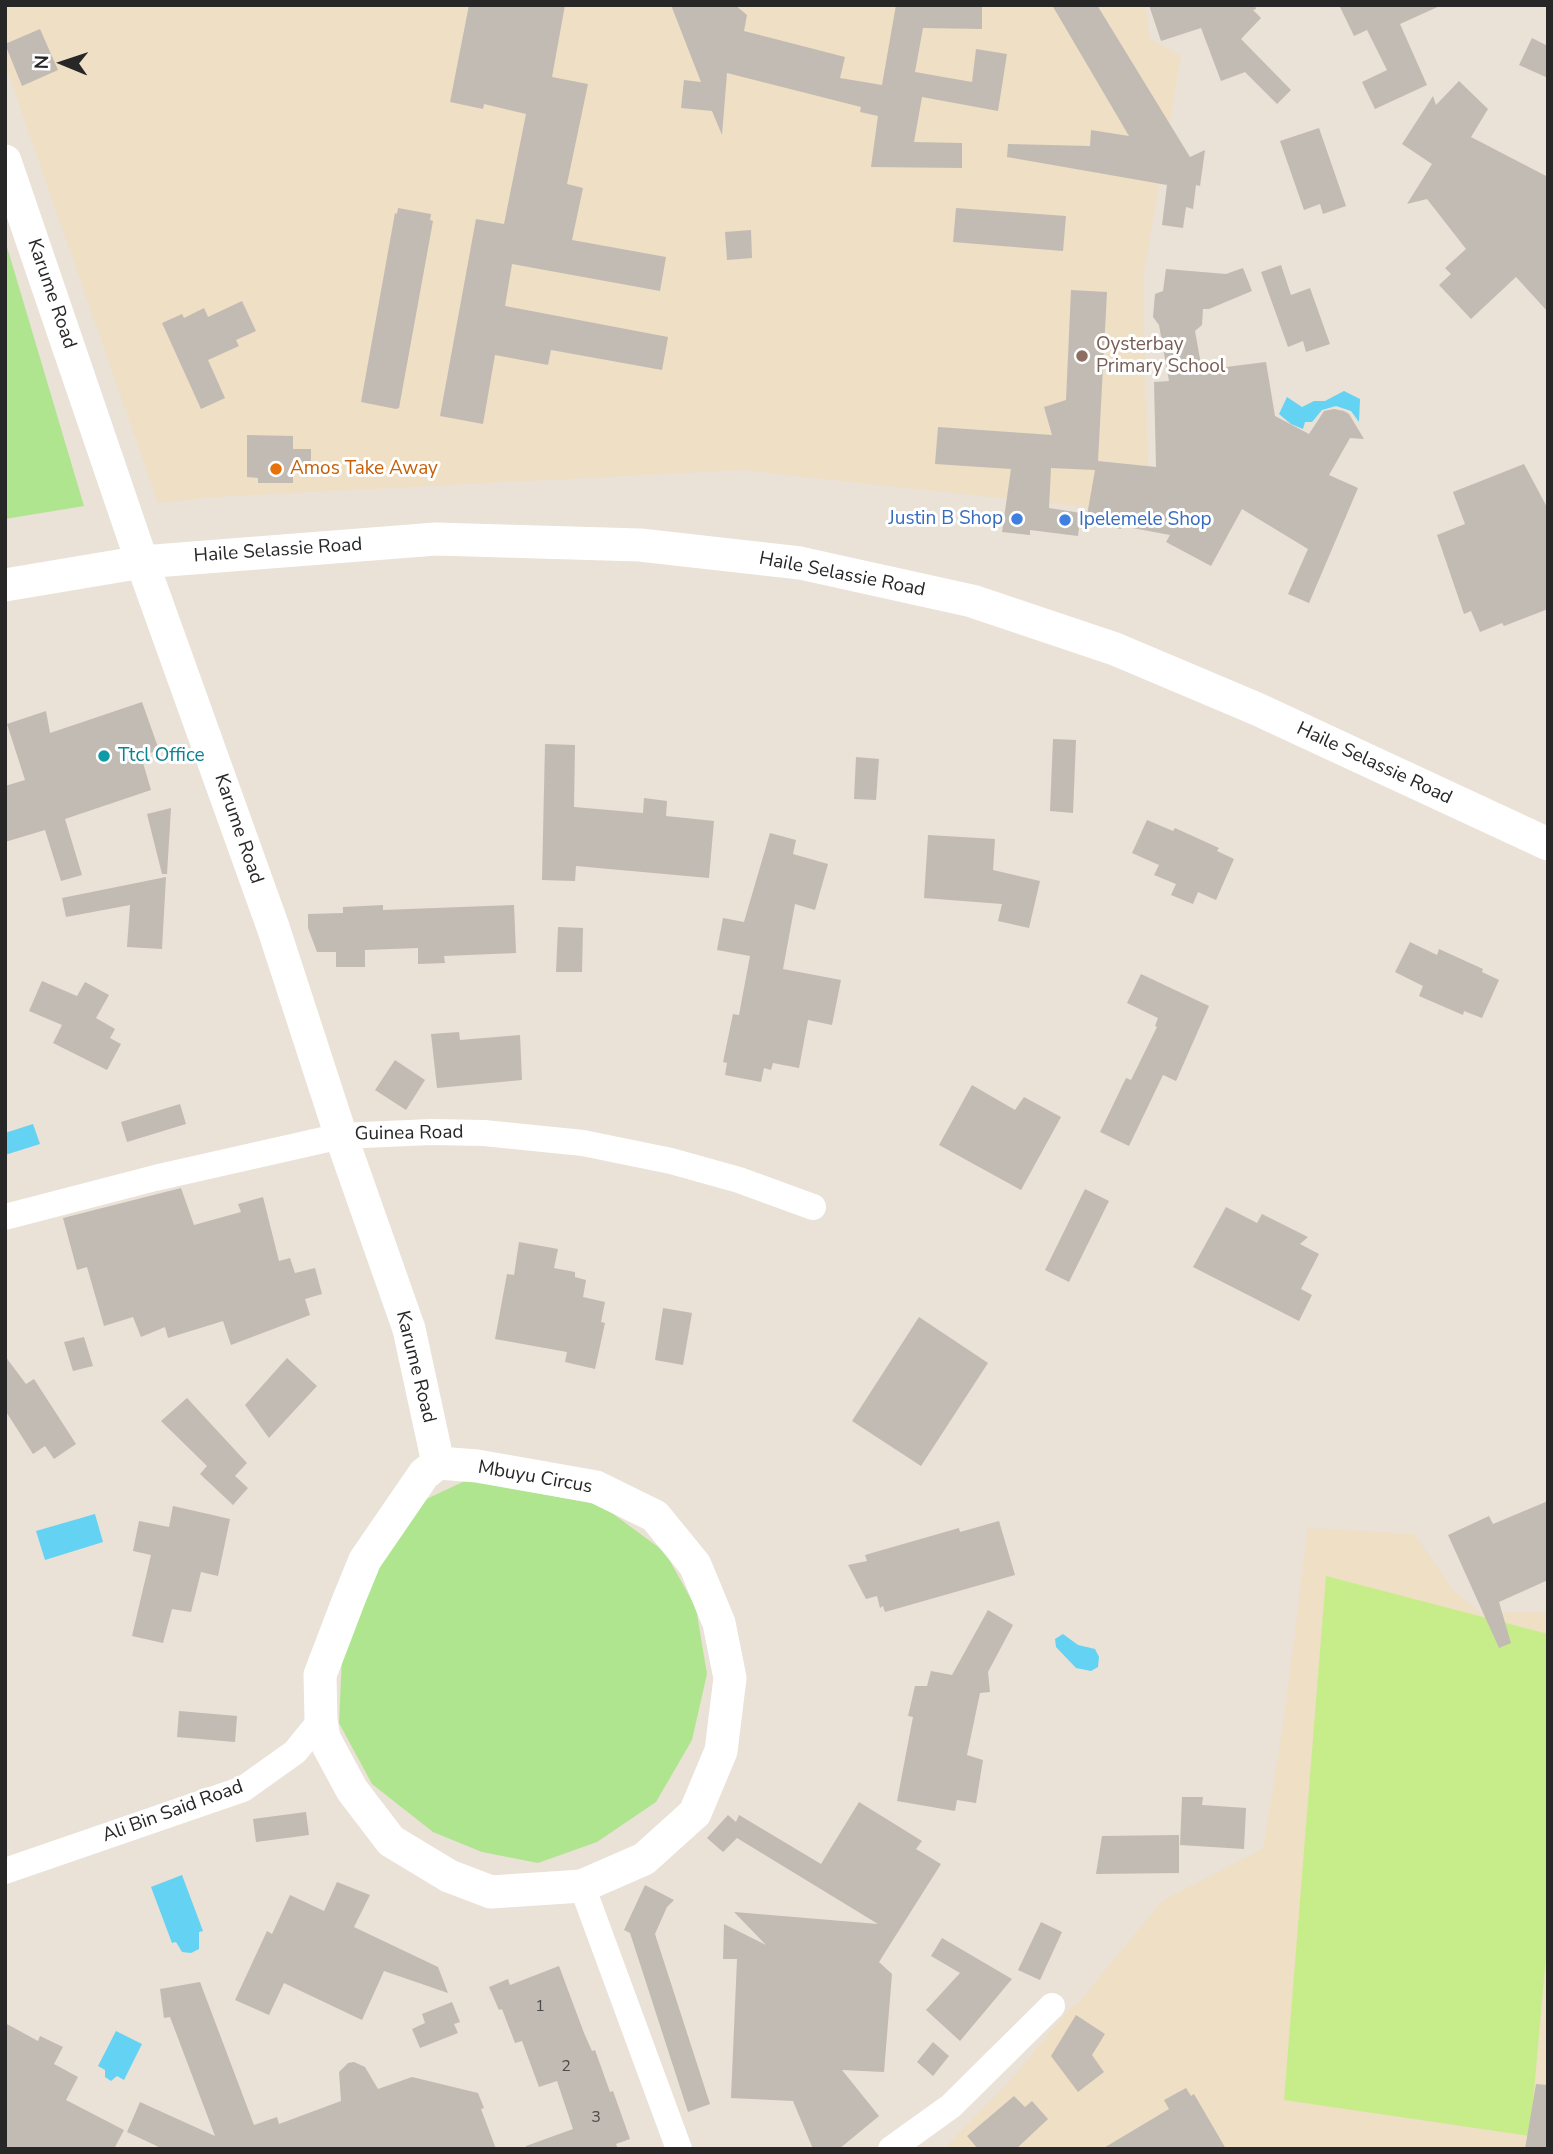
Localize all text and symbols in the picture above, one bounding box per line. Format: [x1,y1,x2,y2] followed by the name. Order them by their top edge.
[28,28,98,98] north arrow
[29,55,55,70] text: N
[22,236,80,352] street label: Karume Road
[1096,334,1225,378] place label: Oysterbay Primary School
[1074,348,1090,364] marker: Oysterbay Primary School
[290,458,438,480] place label: Amos Take Away
[268,461,284,477] marker: Amos Take Away
[889,508,1003,530] place label: Justin B Shop
[1079,509,1212,531] place label: Ipelemele Shop
[1009,511,1025,527] marker: Justin B Shop
[1057,512,1073,528] marker: Ipelemele Shop
[193,534,363,568] street label: Haile Selassie Road
[757,548,927,602] street label: Haile Selassie Road
[1293,718,1455,810] street label: Haile Selassie Road
[118,745,205,767] place label: Ttcl Office
[96,748,112,764] marker: Ttcl Office
[209,771,267,887] street label: Karume Road
[354,1122,464,1146] street label: Guinea Road
[390,1309,440,1425] street label: Karume Road
[476,1457,594,1499] street label: Mbuyu Circus
[100,1776,246,1848] street label: Ali Bin Said Road
[535,1997,545,2017] house number: 1
[561,2057,571,2077] house number: 2
[591,2108,601,2128] house number: 3

